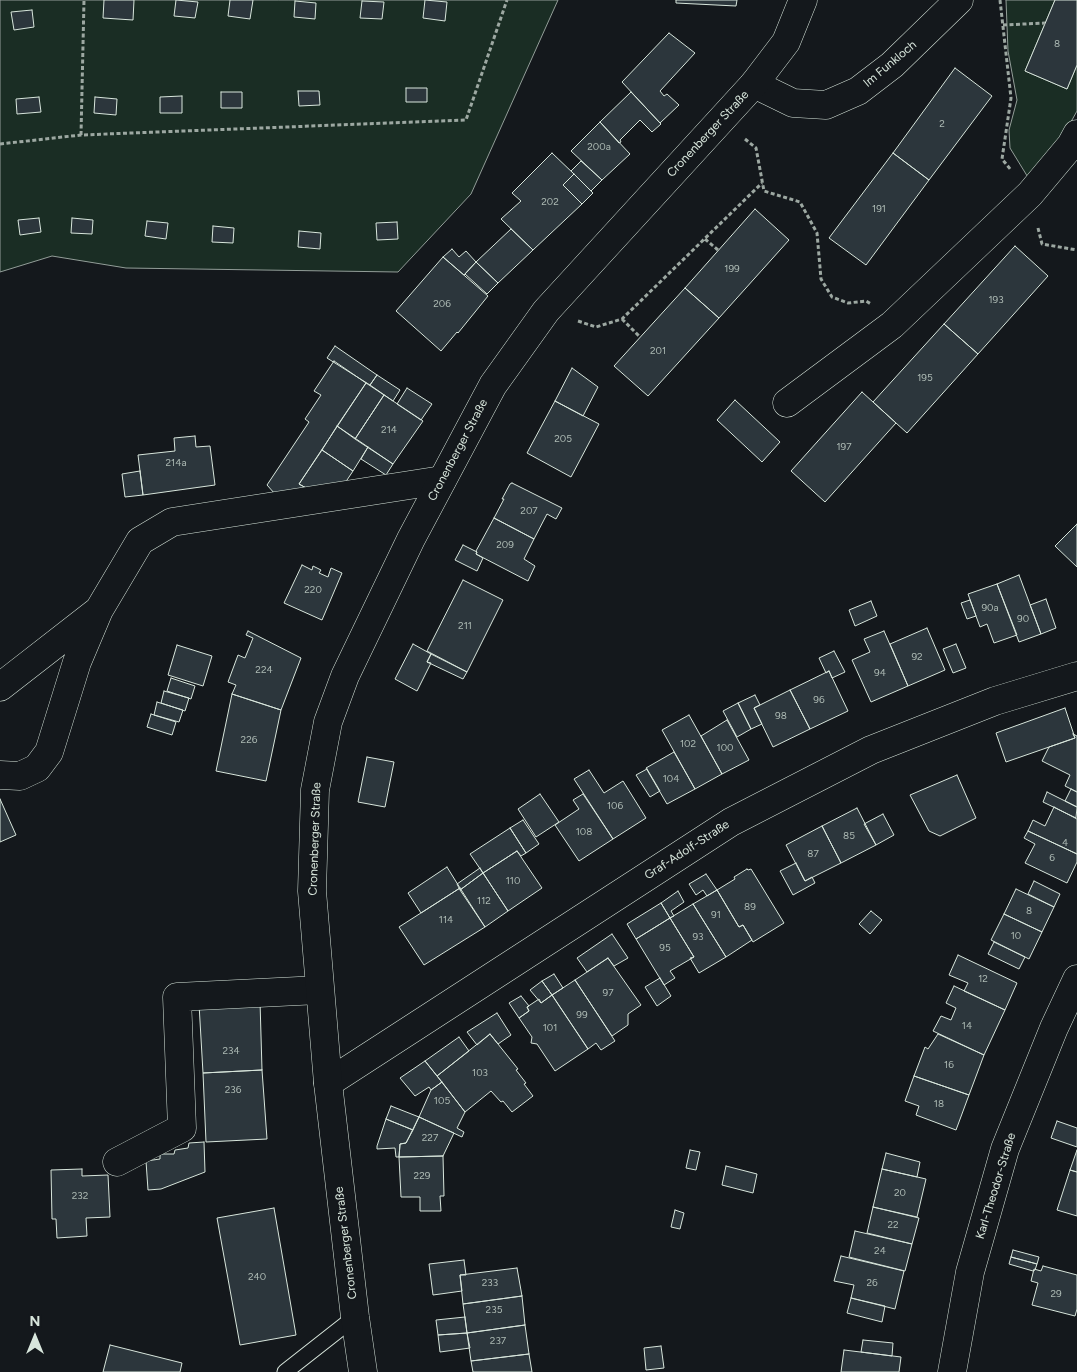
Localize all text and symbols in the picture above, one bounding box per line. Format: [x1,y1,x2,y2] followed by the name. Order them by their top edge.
[861,38,919,90] street label: Im Funkloch
[1054,38,1060,50] house number: 8
[664,88,752,180] street label: Cronenberger Straße
[939,118,945,130] house number: 2
[587,141,611,153] house number: 200a
[541,196,559,208] house number: 202
[872,203,886,215] house number: 191
[724,263,740,275] house number: 199
[988,294,1004,306] house number: 193
[433,298,451,310] house number: 206
[650,345,666,357] house number: 201
[917,372,933,384] house number: 195
[425,397,491,503] street label: Cronenberger Straße
[381,424,397,436] house number: 214
[554,433,572,445] house number: 205
[836,441,852,453] house number: 197
[165,457,187,469] house number: 214a
[520,505,538,517] house number: 207
[496,539,514,551] house number: 209
[304,584,322,596] house number: 220
[981,602,999,614] house number: 90a
[1017,613,1029,625] house number: 90
[458,620,472,632] house number: 211
[911,651,923,663] house number: 92
[255,664,273,676] house number: 224
[874,667,886,679] house number: 94
[813,694,825,706] house number: 96
[775,710,787,722] house number: 98
[241,734,257,746] house number: 226
[680,738,696,750] house number: 102
[717,742,733,754] house number: 100
[663,773,679,785] house number: 104
[306,782,324,896] street label: Cronenberger Straße
[607,800,623,812] house number: 106
[642,817,732,883] street label: Graf-Adolf-Straße
[576,826,592,838] house number: 108
[843,830,855,842] house number: 85
[1062,837,1068,849] house number: 4
[807,848,819,860] house number: 87
[1049,852,1055,864] house number: 6
[506,875,520,887] house number: 110
[477,895,491,907] house number: 112
[744,901,756,913] house number: 89
[1026,905,1032,917] house number: 8
[711,909,721,921] house number: 91
[439,914,453,926] house number: 114
[1011,930,1021,942] house number: 10
[692,931,704,943] house number: 93
[659,942,671,954] house number: 95
[978,973,988,985] house number: 12
[602,987,614,999] house number: 97
[576,1009,588,1021] house number: 99
[962,1020,972,1032] house number: 14
[543,1022,557,1034] house number: 101
[222,1045,240,1057] house number: 234
[944,1059,954,1071] house number: 16
[472,1067,488,1079] house number: 103
[225,1084,241,1096] house number: 236
[434,1095,450,1107] house number: 105
[934,1098,944,1110] house number: 18
[973,1131,1019,1241] street label: Karl-Theodor-Straße
[422,1132,438,1144] house number: 227
[414,1170,430,1182] house number: 229
[332,1186,360,1300] street label: Cronenberger Straße
[894,1187,906,1199] house number: 20
[72,1190,88,1202] house number: 232
[887,1219,899,1231] house number: 22
[874,1245,886,1257] house number: 24
[248,1271,266,1283] house number: 240
[482,1277,498,1289] house number: 233
[866,1277,878,1289] house number: 26
[1050,1288,1062,1300] house number: 29
[486,1304,502,1316] house number: 235
[10,1312,60,1362] north arrow
[30,1313,40,1330] text: N
[490,1335,506,1347] house number: 237

